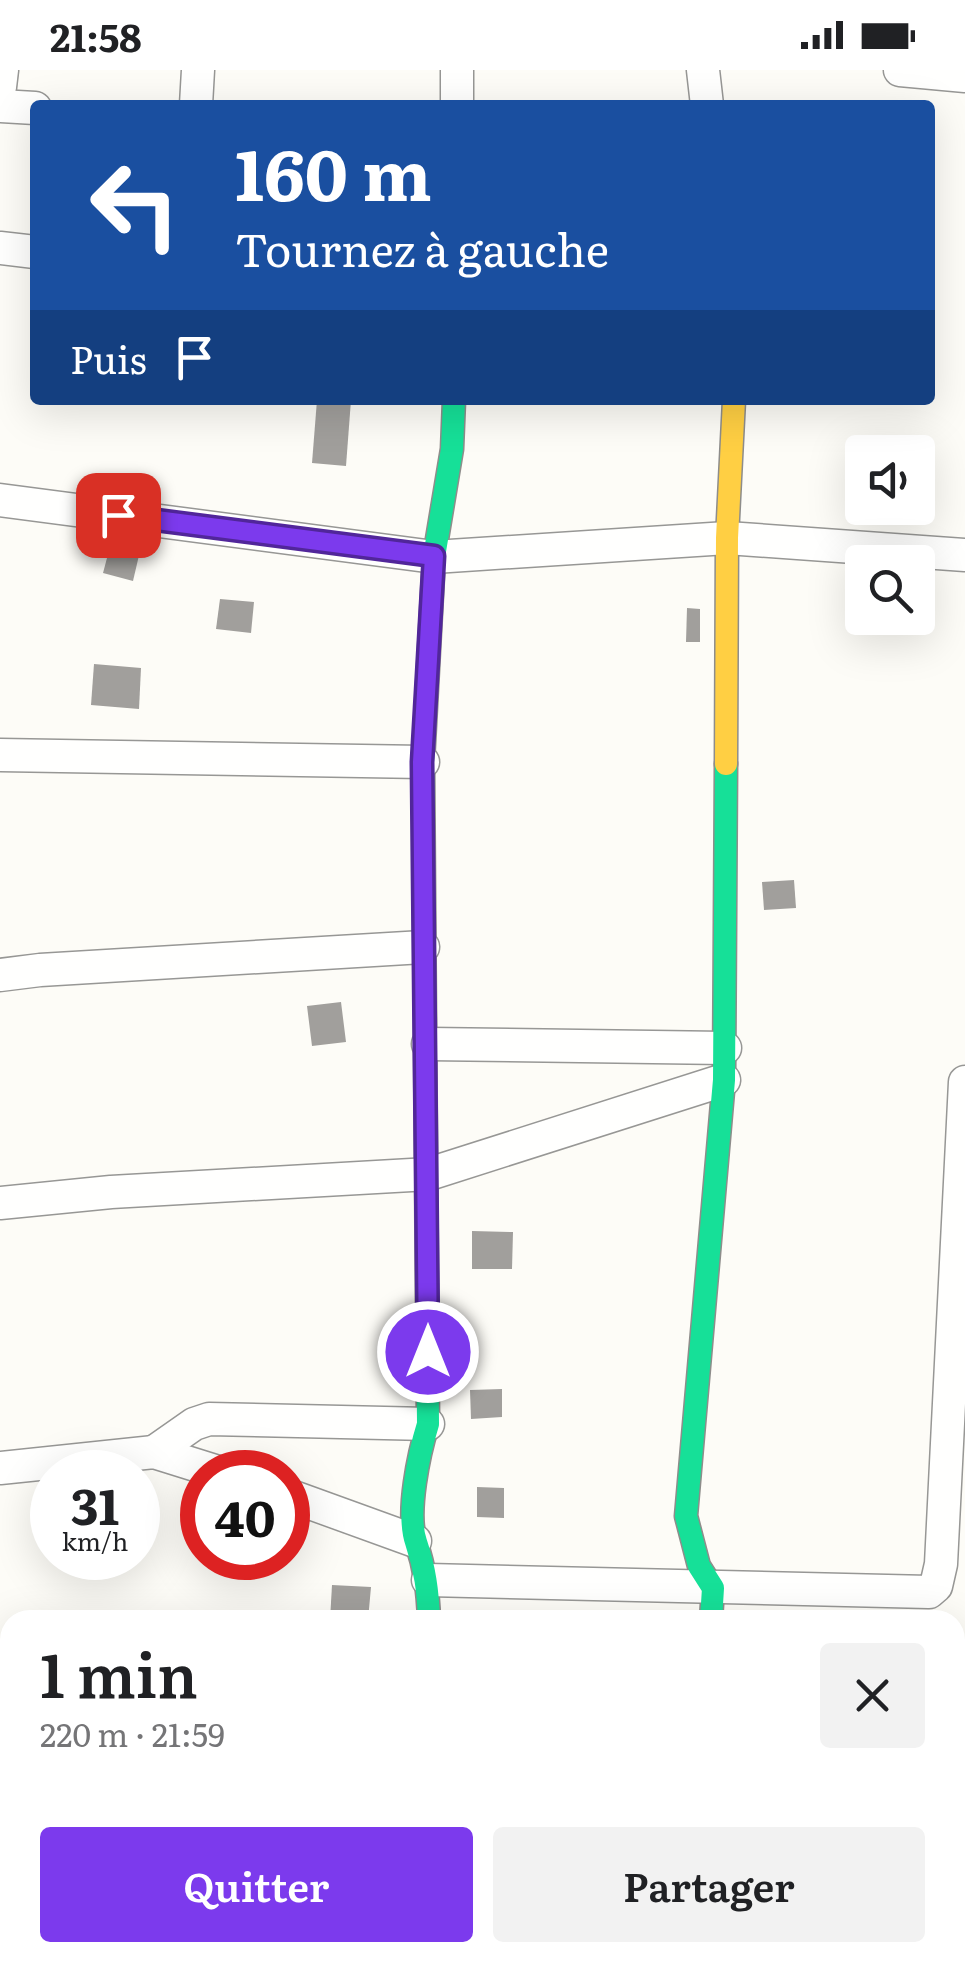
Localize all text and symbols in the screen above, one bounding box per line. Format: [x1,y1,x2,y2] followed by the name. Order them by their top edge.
[50,7,142,64] text: 21:58
[235,119,432,223] text: 160 m
[70,140,200,270] icon: left
[235,214,609,281] text: Tournez à gauche
[70,329,147,386] text: Puis
[167,330,222,385] icon: arrive
[845,435,935,635] map controls
[845,435,935,525] button: sound
[76,473,161,558] pin
[91,488,146,543] icon: arrive
[845,545,935,635] button: search
[376,1300,480,1404] position arrow
[180,1450,310,1580] speed limit sign: 40
[71,1466,119,1540] text: 31
[62,1522,128,1559] text: km/h
[40,1627,198,1716] text: 1 min
[820,1643,925,1748] button: close
[40,1709,225,1757] text: 220 m · 21:59
[40,1827,473,1942] button: Quitter
[493,1827,925,1942] button: Partager

